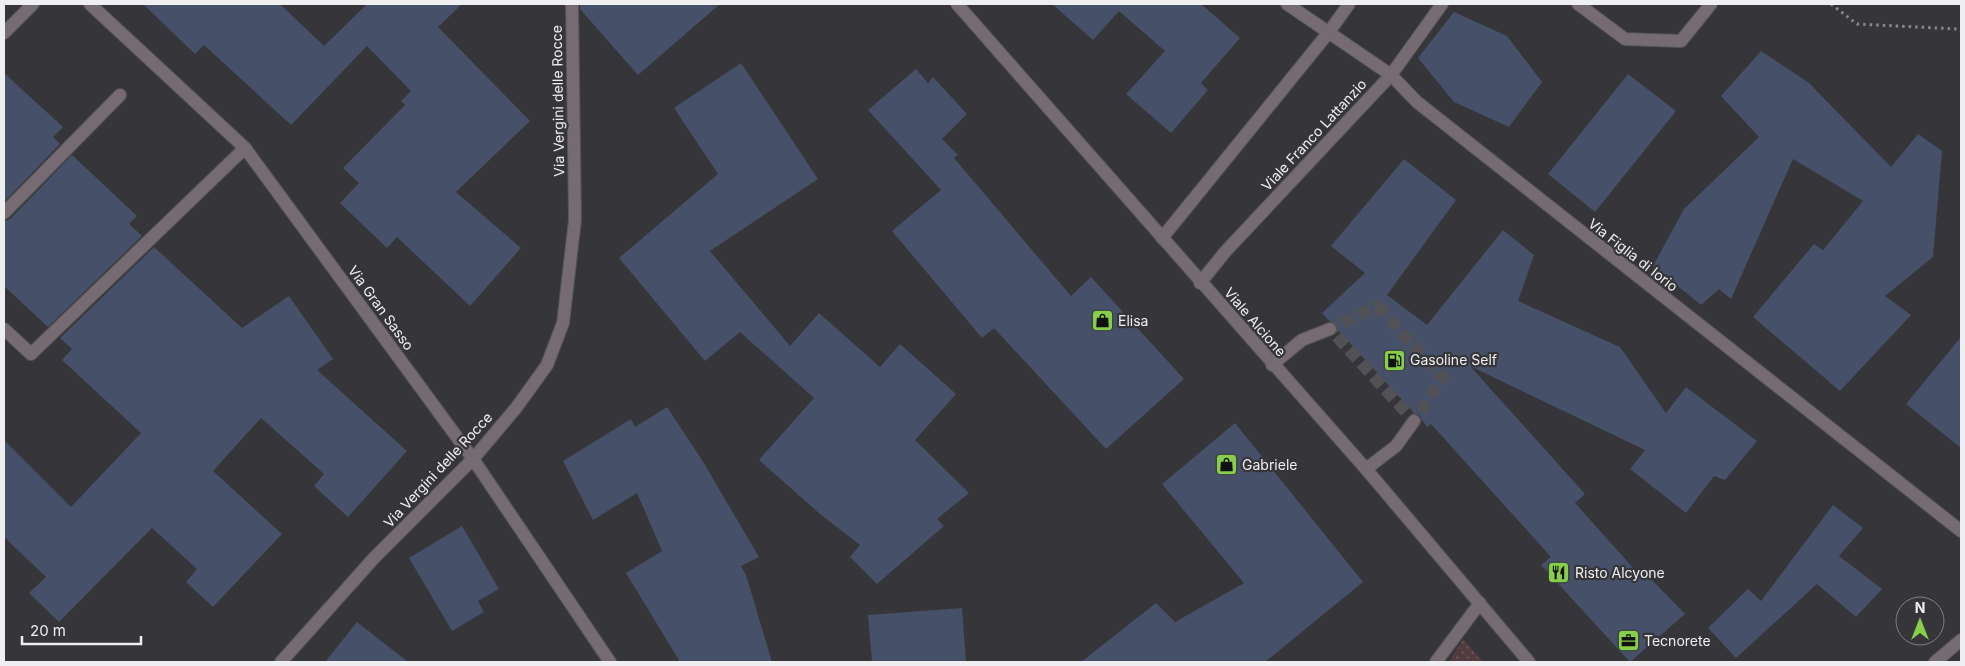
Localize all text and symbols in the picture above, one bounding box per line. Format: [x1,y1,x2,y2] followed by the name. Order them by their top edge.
[548,25,567,177] street label: Via Vergini delle Rocce
[1258,75,1370,194] street label: Viale Franco Lattanzio
[1585,214,1681,295] street label: Via Figlia di Iorio
[345,262,418,353] street label: Via Gran Sasso
[1221,284,1290,360] street label: Viale Alcione
[1090,309,1114,333] shop icon: Elisa
[1118,312,1148,329] place label: Elisa
[1382,348,1406,372] fuel station icon: Gasoline Self
[1410,351,1497,368] place label: Gasoline Self
[380,408,496,531] street label: Via Vergini delle Rocce
[1214,453,1238,477] shop icon: Gabriele
[1242,456,1297,473] place label: Gabriele
[1547,561,1571,585] restaurant icon: Risto Alcyone
[1575,564,1665,581] place label: Risto Alcyone
[1895,596,1945,646] north arrow
[1915,599,1925,616] text: N
[22,614,141,646] scale bar
[30,621,66,640] text: 20 m
[1616,629,1640,653] office icon: Tecnorete
[1644,632,1711,649] place label: Tecnorete

